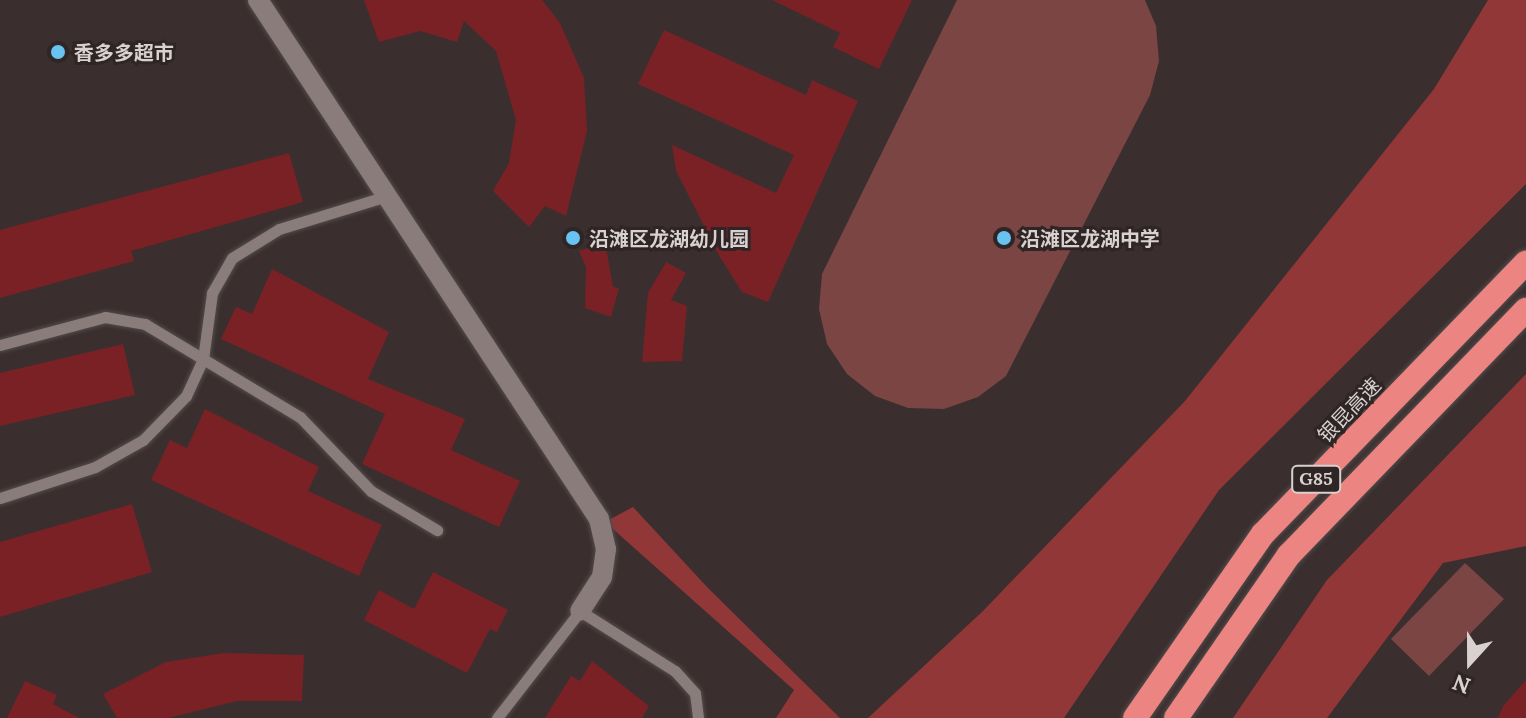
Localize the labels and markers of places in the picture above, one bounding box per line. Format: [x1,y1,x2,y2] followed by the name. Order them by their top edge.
[74,40,174,64] place label: 香多多超市
[49,43,67,61] marker: 香多多超市
[589,226,749,250] place label: 沿滩区龙湖幼儿园
[1020,226,1160,250] place label: 沿滩区龙湖中学
[564,229,582,247] marker: 沿滩区龙湖幼儿园
[995,229,1013,247] marker: 沿滩区龙湖中学

